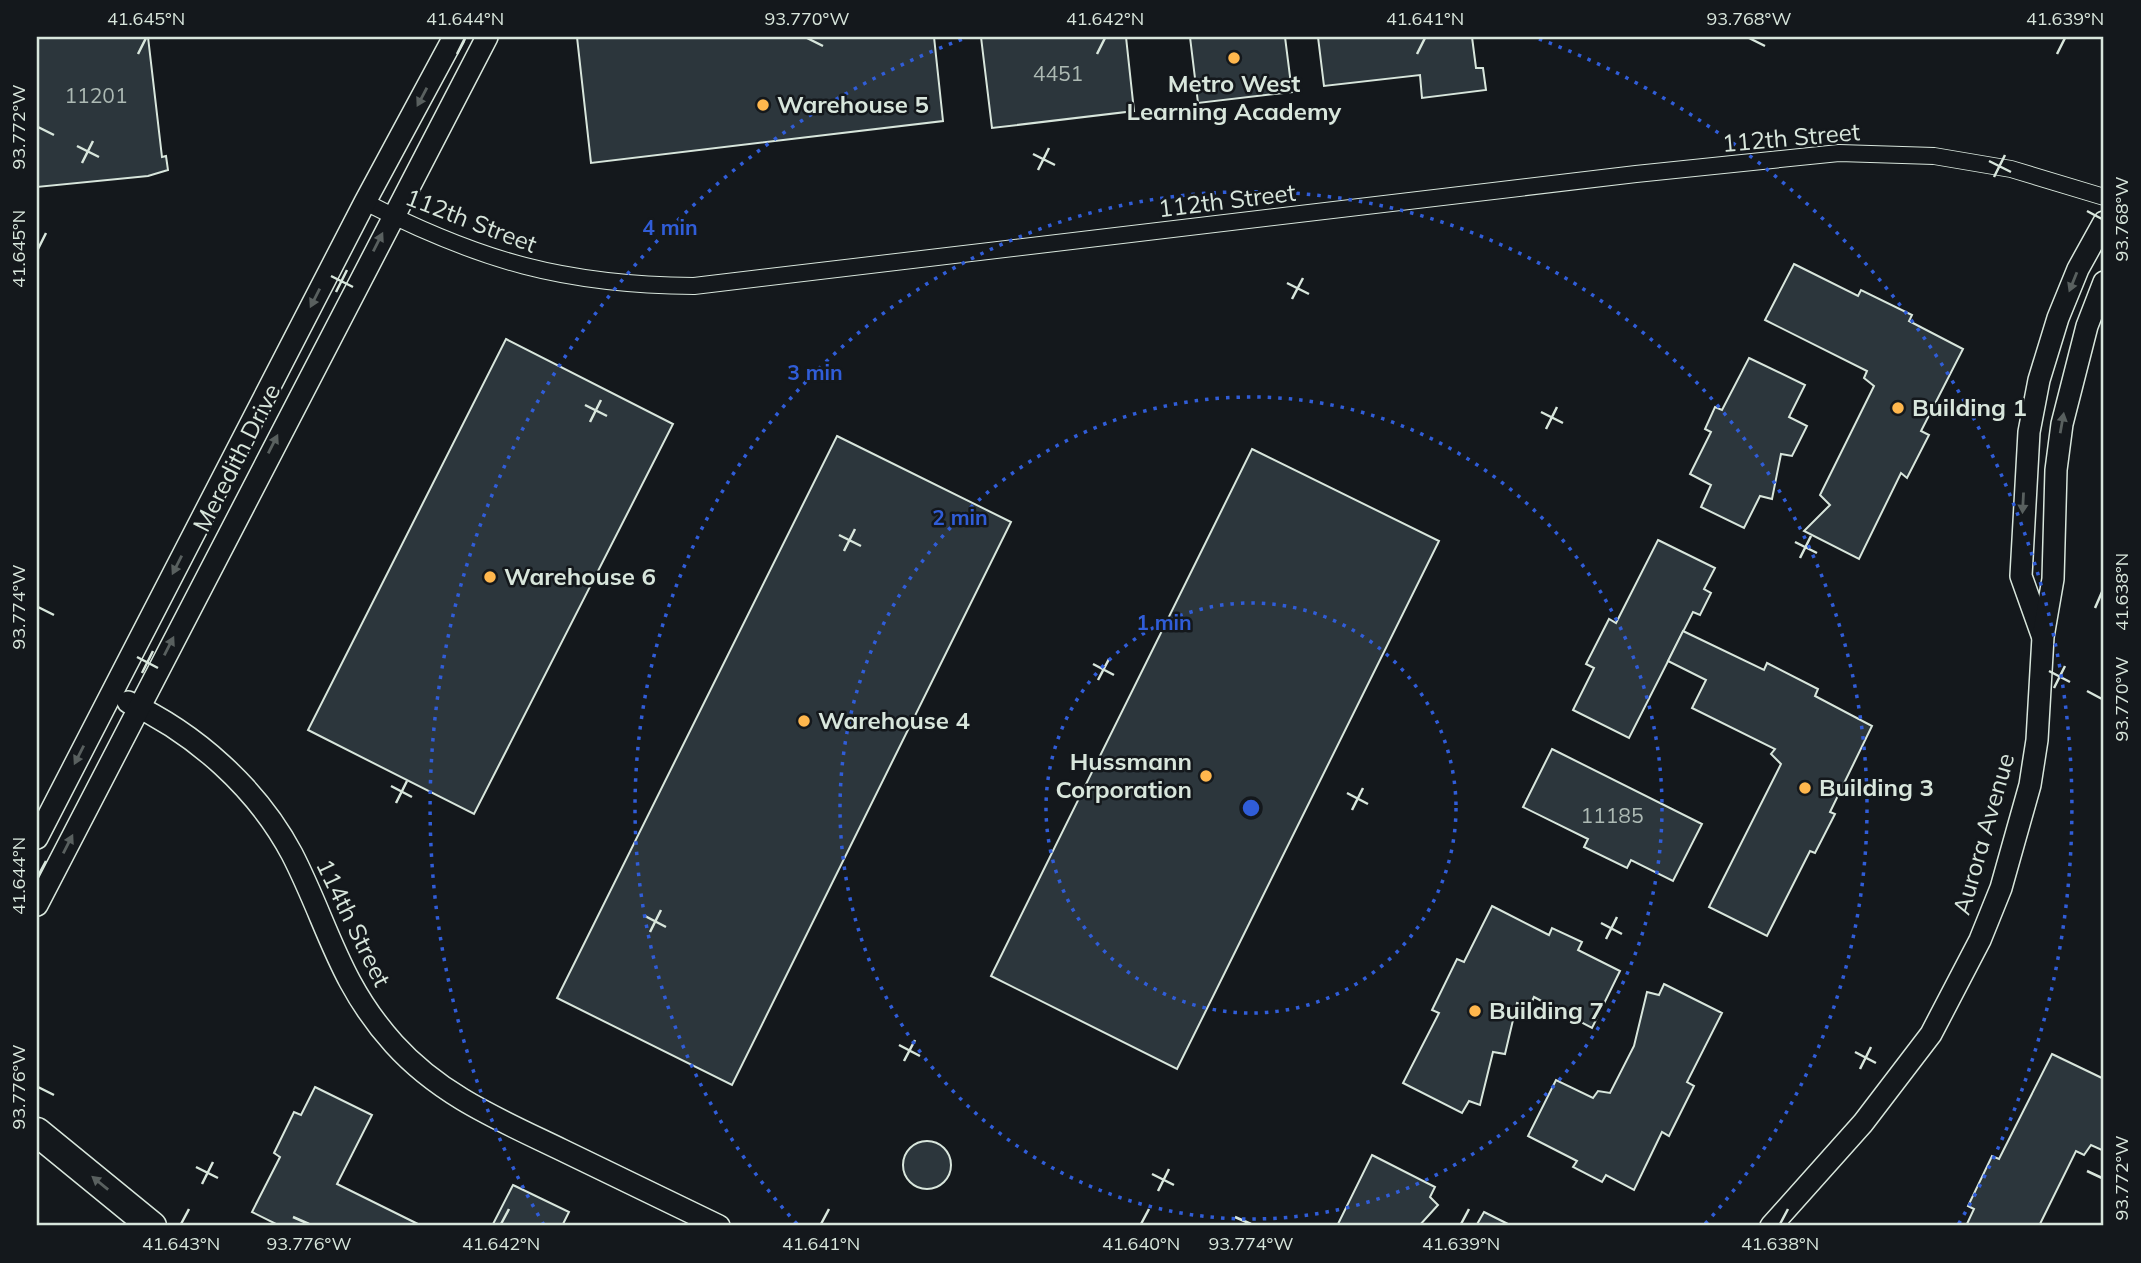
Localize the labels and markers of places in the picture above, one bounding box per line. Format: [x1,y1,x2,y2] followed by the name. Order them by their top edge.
[1226,50,1242,66] marker: Metro West Learning Academy
[1127,68,1342,126] place label: Metro West Learning Academy
[777,89,929,119] place label: Warehouse 5
[755,97,771,113] marker: Warehouse 5
[1912,392,2027,422] place label: Building 1
[1890,400,1906,416] marker: Building 1
[504,561,656,591] place label: Warehouse 6
[482,569,498,585] marker: Warehouse 6
[818,705,970,735] place label: Warehouse 4
[796,713,812,729] marker: Warehouse 4
[1055,746,1192,804] place label: Hussmann Corporation
[1198,768,1214,784] marker: Hussmann Corporation
[1819,772,1934,802] place label: Building 3
[1797,780,1813,796] marker: Building 3
[1239,796,1263,820] centre of rings
[1489,995,1604,1025] place label: Building 7
[1467,1003,1483,1019] marker: Building 7

